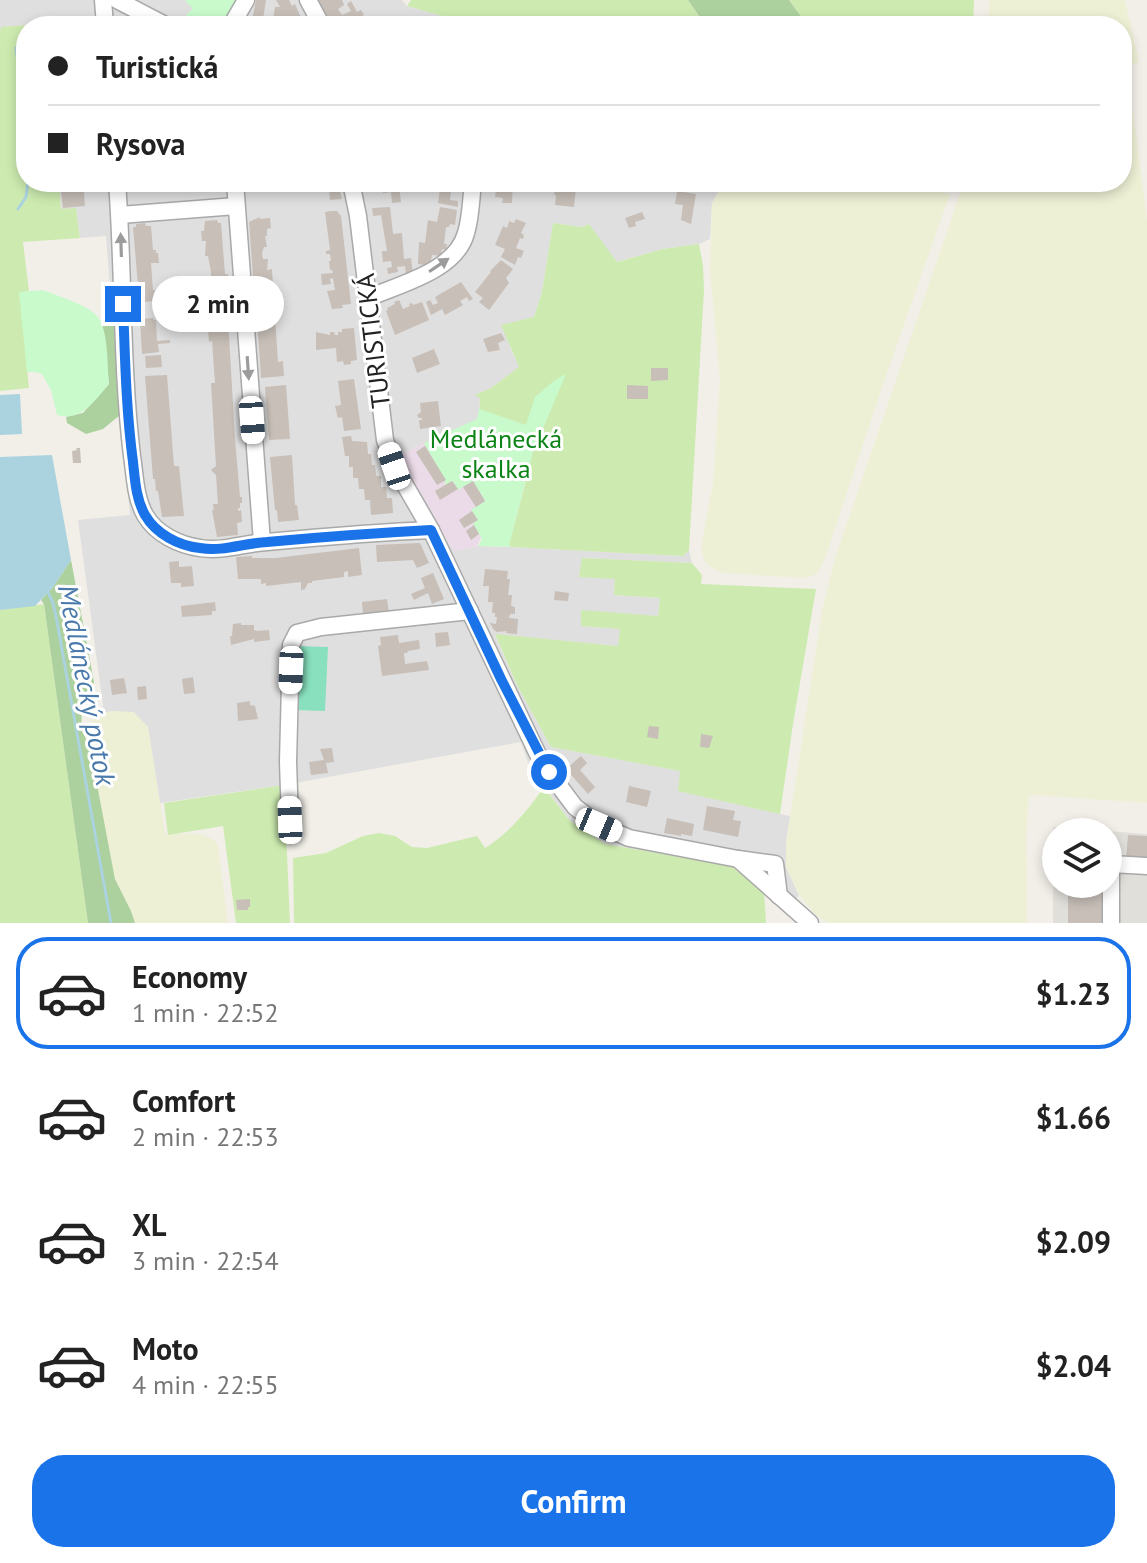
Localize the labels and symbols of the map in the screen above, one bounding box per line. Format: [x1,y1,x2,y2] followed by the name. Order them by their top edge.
[114,232,127,257] one-way arrow
[428,258,449,273] one-way arrow
[348,272,397,410] street label: TURISTICKÁ
[151,276,283,332] callout: 2 min
[105,286,141,322] route end
[242,356,255,381] one-way arrow
[238,395,266,445] car
[430,422,562,485] park label: Medlánecká skalka
[375,439,413,493] car
[50,581,125,790] water label: Medlánecký potok
[278,646,304,694] car
[531,754,567,790] route start
[277,796,303,844] car
[572,805,626,845] car

